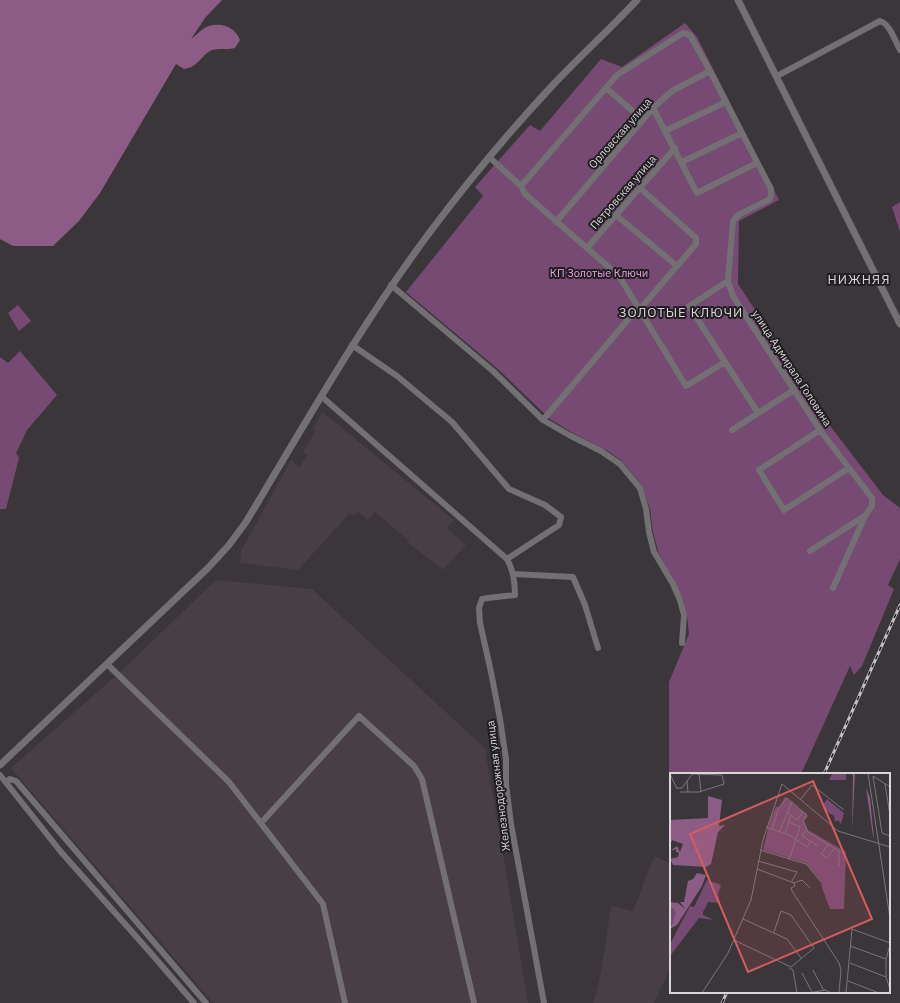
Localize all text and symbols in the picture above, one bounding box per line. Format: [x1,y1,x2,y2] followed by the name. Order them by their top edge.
[586,95,655,171] street label: Орловская улица
[587,152,659,232] street label: Петровская улица
[550,266,648,280] park label: КП Золотые Ключи
[828,271,890,288] district label: НИЖНЯЯ
[619,304,743,321] district label: ЗОЛОТЫЕ КЛЮЧИ
[749,307,835,429] street label: улица Адмирала Головина
[483,720,513,852] street label: Железнодорожная улица
[670,773,890,993] inset map

